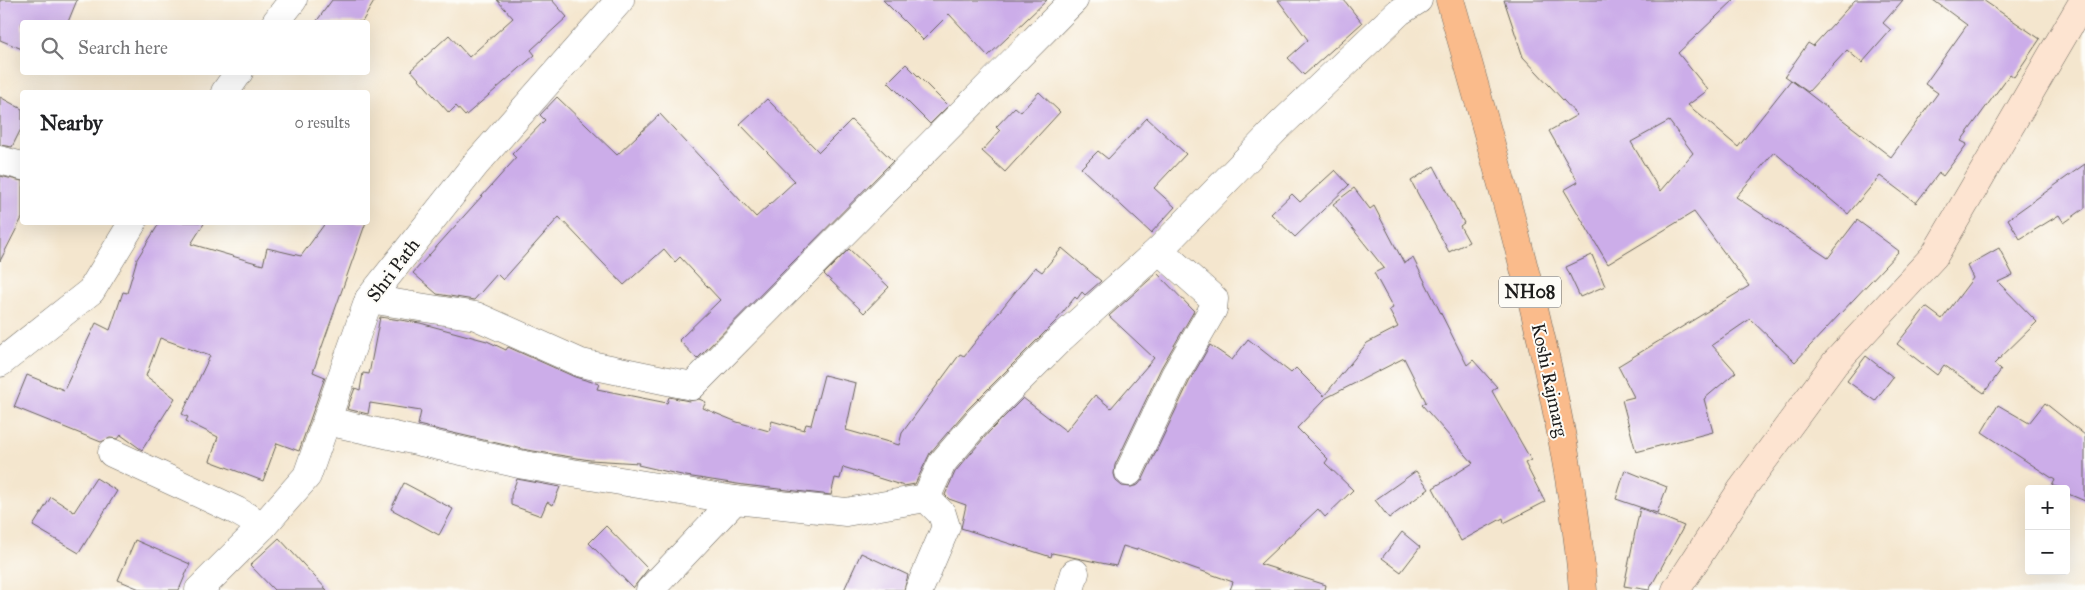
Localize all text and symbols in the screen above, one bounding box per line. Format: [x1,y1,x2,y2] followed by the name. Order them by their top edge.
[20,20,370,75] search box
[38,34,66,62] icon: search
[78,36,168,59] text: Search here
[40,110,103,136] text: Nearby
[295,113,350,132] text: 0 results
[362,233,425,306] street label: Shri Path
[1499,276,1561,308] road number: NH08
[1526,321,1573,439] street label: Koshi Rajmarg
[2025,485,2070,575] map controls
[2025,485,2070,530] button: +
[2025,530,2070,575] button: −

